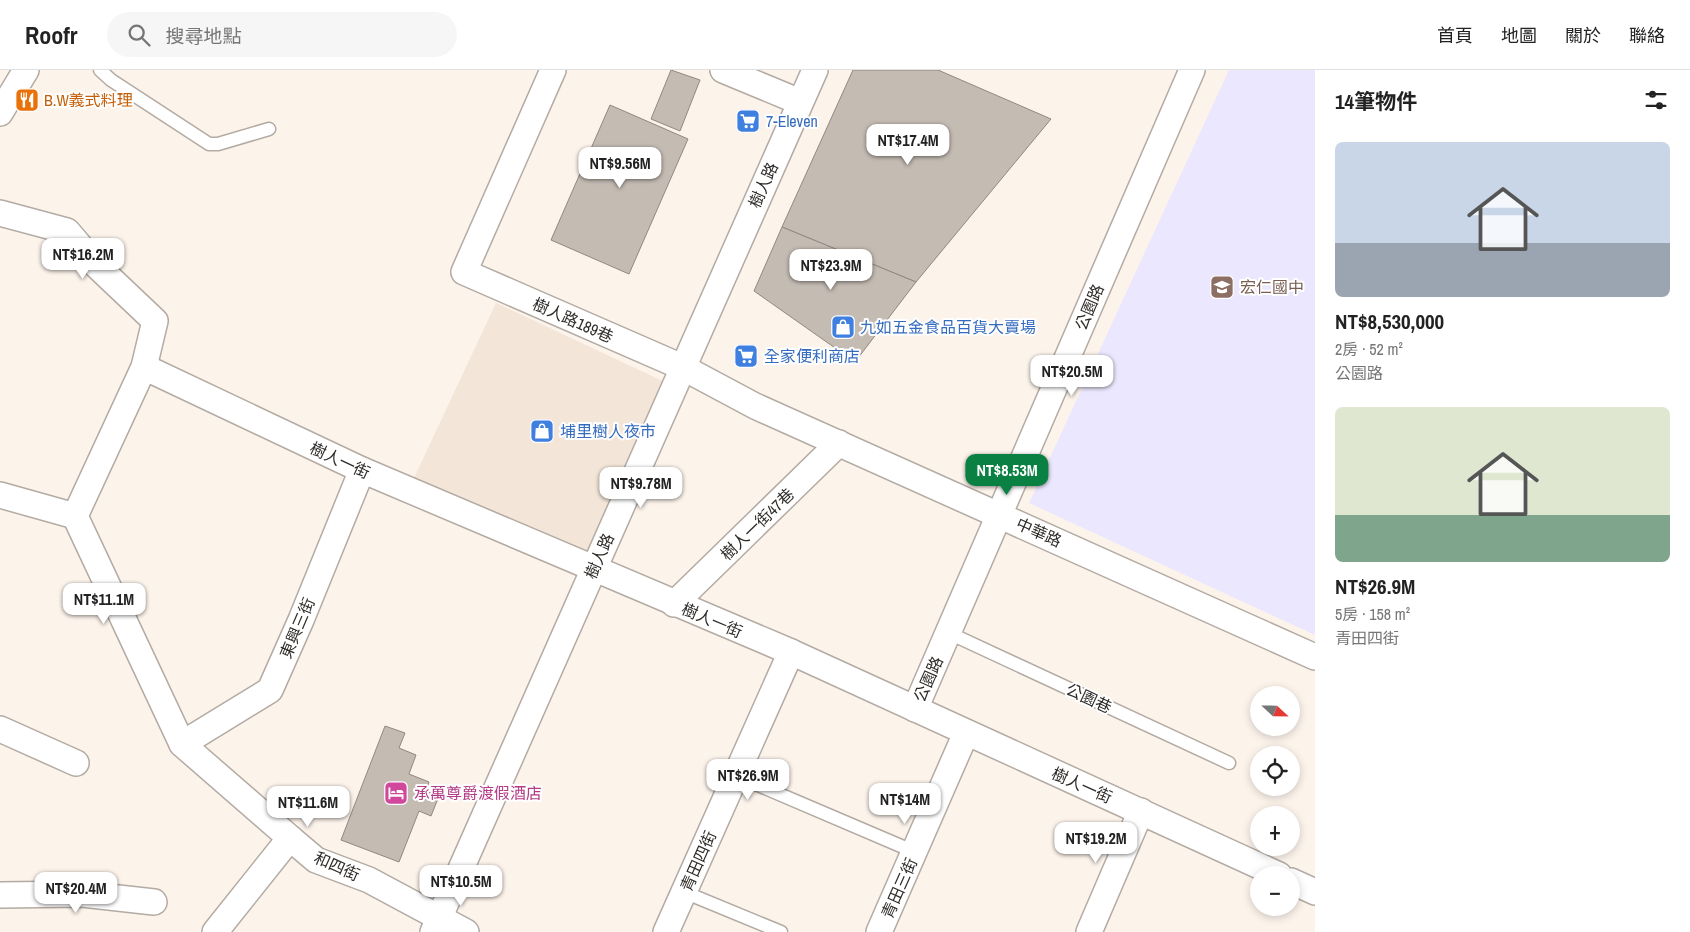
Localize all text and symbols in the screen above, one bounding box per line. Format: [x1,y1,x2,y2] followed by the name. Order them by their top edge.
[107,12,457,57] search box
[25,19,77,51] text: Roofr
[125,21,153,49] icon: search
[165,23,241,49] text: 搜尋地點
[1437,23,1473,48] text: 首頁
[1501,23,1537,48] text: 地圖
[1565,23,1601,48] text: 關於
[1629,23,1665,48] text: 聯絡
[1642,86,1670,114] icon: filters
[14,87,40,113] restaurant icon: B.W義式料理
[1335,87,1417,116] text: 14筆物件
[44,89,133,111] place label: B.W義式料理
[735,108,761,134] supermarket icon: 7-Eleven
[766,110,818,132] place label: 7-Eleven
[856,124,960,166] pin: NT$17.4M
[877,129,939,151] text: NT$17.4M
[568,146,672,189] pin: NT$9.56M
[589,152,651,174] text: NT$9.56M
[743,159,783,211] street label: 樹人路
[1458,174,1548,264] icon: home
[31,238,135,280] pin: NT$16.2M
[52,243,114,265] text: NT$16.2M
[779,248,883,291] pin: NT$23.9M
[800,254,862,276] text: NT$23.9M
[1209,274,1235,300] school or university icon: 宏仁國中
[1240,276,1304,298] place label: 宏仁國中
[1069,281,1109,333] street label: 公園路
[529,292,617,348] street label: 樹人路189巷
[1335,307,1444,336] text: NT$8,530,000
[830,314,856,340] shop icon: 九如五金食品百貨大賣場
[860,316,1036,338] place label: 九如五金食品百貨大賣場
[1335,338,1403,360] text: 2房 · 52 m²
[733,343,759,369] supermarket icon: 全家便利商店
[764,345,860,367] place label: 全家便利商店
[1020,354,1124,397] pin: NT$20.5M
[1041,360,1103,382] text: NT$20.5M
[1335,362,1383,384] text: 公園路
[529,418,555,444] shop icon: 埔里樹人夜市
[560,420,656,442] place label: 埔里樹人夜市
[306,437,374,483] street label: 樹人一街
[1458,439,1548,529] icon: home
[955,454,1059,496] pin: NT$8.53M
[976,459,1038,481] text: NT$8.53M
[589,466,693,509] pin: NT$9.78M
[610,472,672,494] text: NT$9.78M
[715,483,799,565] street label: 樹人一街47巷
[1013,512,1065,552] street label: 中華路
[579,530,619,582] street label: 樹人路
[1335,572,1415,601] text: NT$26.9M
[52,582,156,625] pin: NT$11.1M
[74,588,134,610] text: NT$11.1M
[274,594,320,662] street label: 東興三街
[678,597,746,643] street label: 樹人一街
[1335,603,1410,625] text: 5房 · 158 m²
[1335,627,1399,649] text: 青田四街
[908,653,948,705] street label: 公園路
[1063,678,1115,718] street label: 公園巷
[1250,686,1300,736] north arrow
[1250,686,1300,916] map controls
[1250,746,1300,796] button: locate
[696,758,800,801] pin: NT$26.9M
[1048,762,1116,808] street label: 樹人一街
[717,764,779,786] text: NT$26.9M
[383,780,409,806] hotel icon: 承萬尊爵渡假酒店
[414,782,542,804] place label: 承萬尊爵渡假酒店
[864,782,946,825] pin: NT$14M
[256,786,360,828] pin: NT$11.6M
[880,788,930,810] text: NT$14M
[278,791,338,813] text: NT$11.6M
[1250,806,1300,856] button: +
[1044,822,1148,864] pin: NT$19.2M
[675,827,721,895] street label: 青田四街
[1065,827,1127,849] text: NT$19.2M
[311,846,363,886] street label: 和四街
[876,854,922,922] street label: 青田三街
[409,864,513,907] pin: NT$10.5M
[1250,866,1300,916] button: −
[430,870,492,892] text: NT$10.5M
[24,872,128,914] pin: NT$20.4M
[45,877,107,899] text: NT$20.4M

